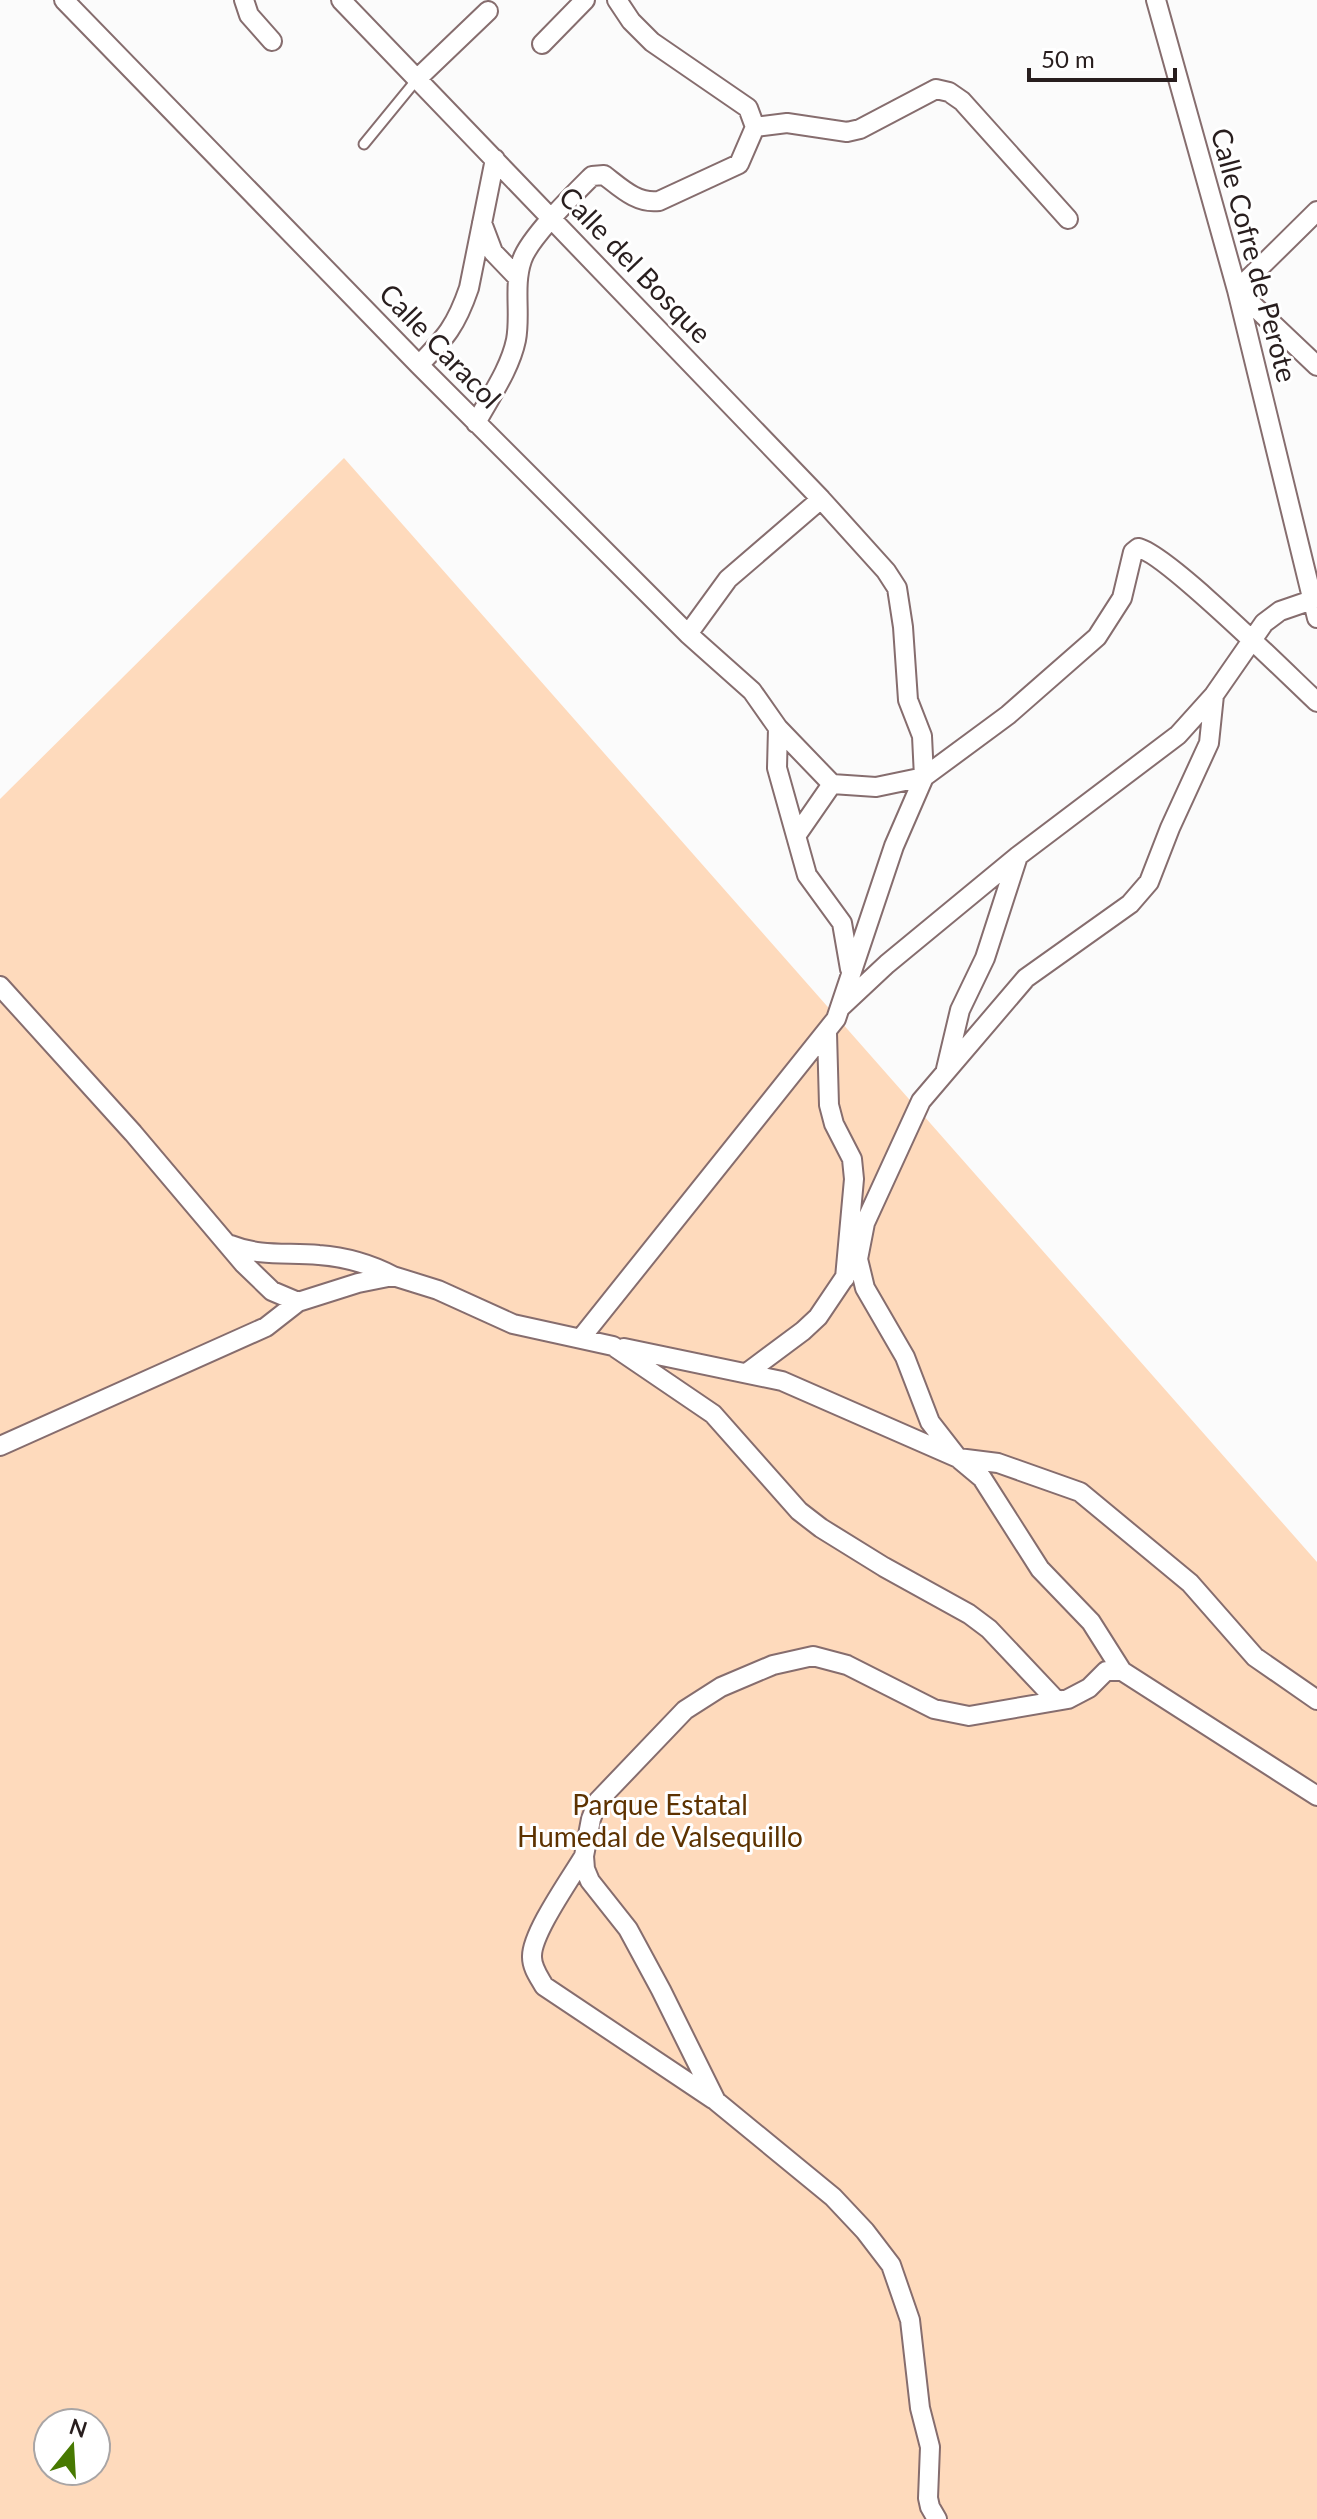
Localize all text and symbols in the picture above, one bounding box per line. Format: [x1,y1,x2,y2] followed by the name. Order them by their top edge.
[1029,32,1175,82] scale bar
[1041,44,1095,73] text: 50 m
[1205,124,1305,386] street label: Calle Cofre de Perote
[553,179,719,349] street label: Calle del Bosque
[373,276,508,415] street label: Calle Caracol
[517,1787,803,1853] park label: Parque Estatal Humedal de Valsequillo
[32,2407,112,2487] north arrow
[66,2412,91,2443] text: N

